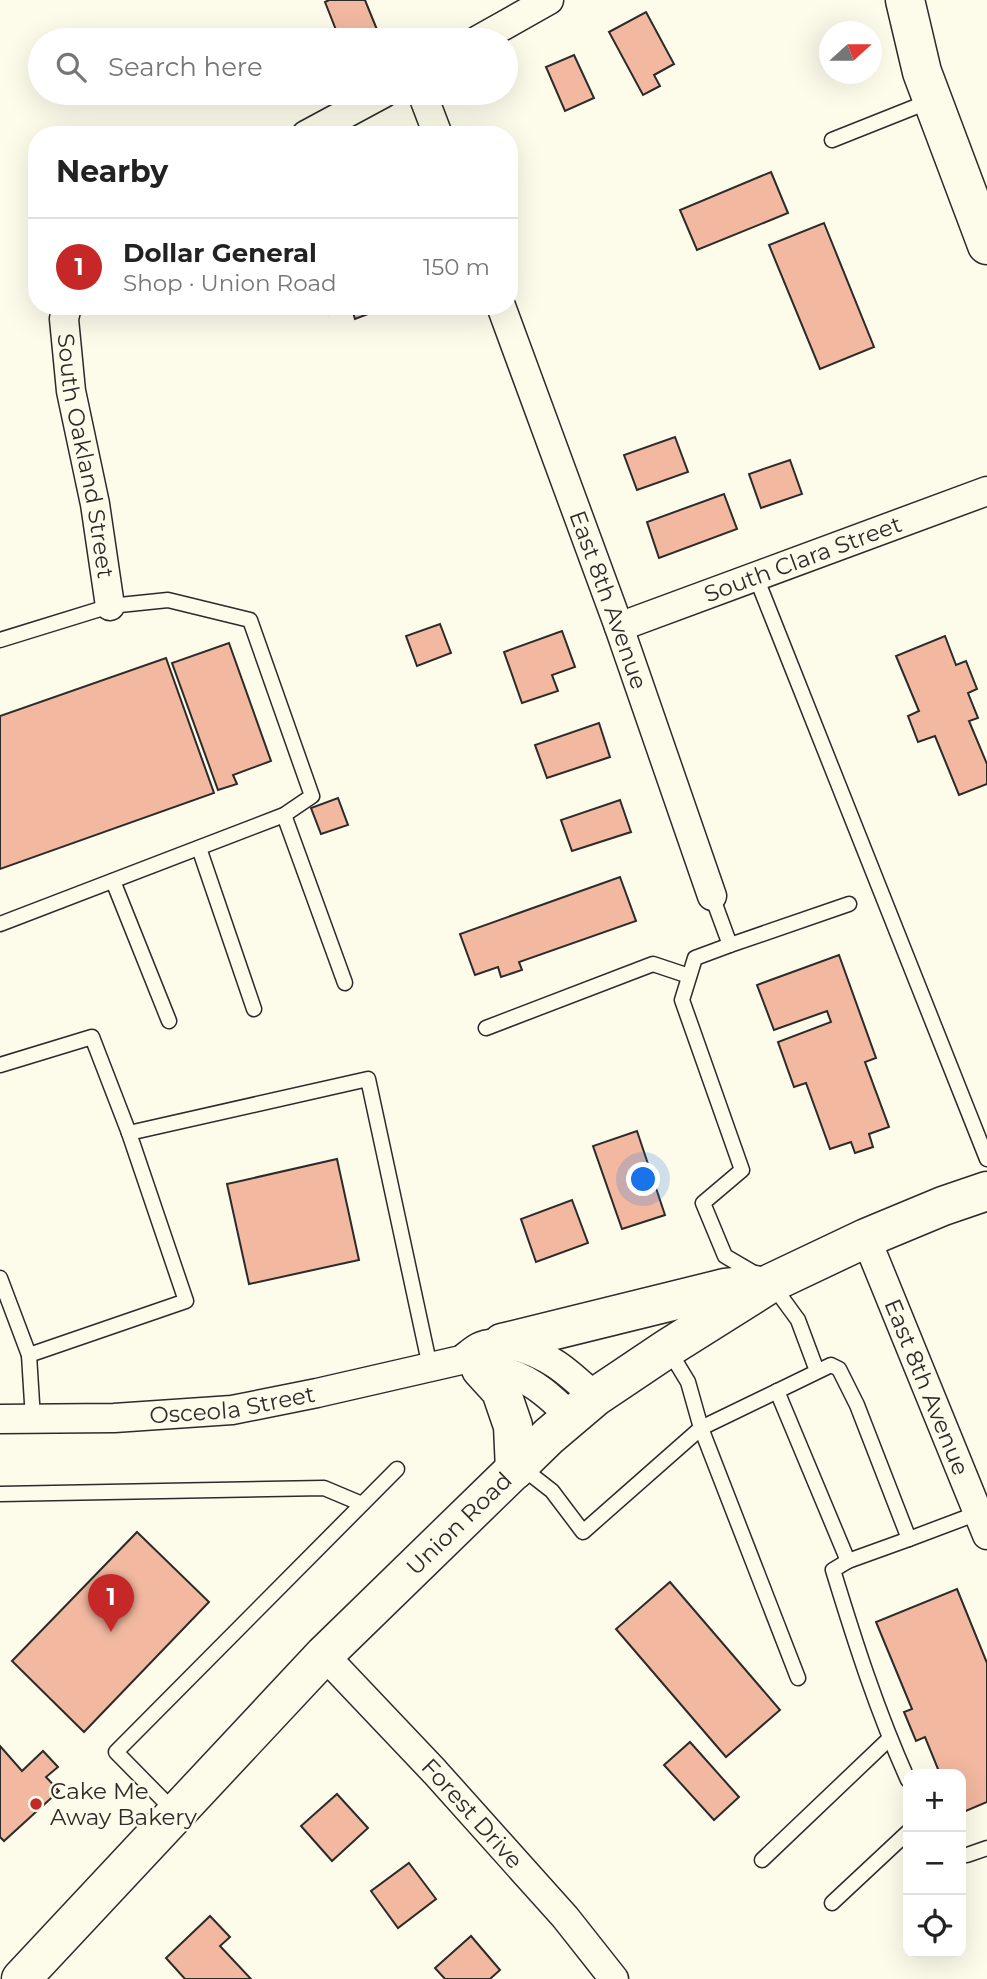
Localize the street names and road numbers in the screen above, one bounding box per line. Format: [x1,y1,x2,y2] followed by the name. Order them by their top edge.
[51,332,120,580] street label: South Oakland Street
[563,507,653,693] street label: East 8th Avenue
[700,510,906,608] street label: South Clara Street
[878,1295,975,1479] street label: East 8th Avenue
[148,1380,317,1430] street label: Osceola Street
[400,1466,518,1581] street label: Union Road
[416,1753,529,1874] street label: Forest Drive

